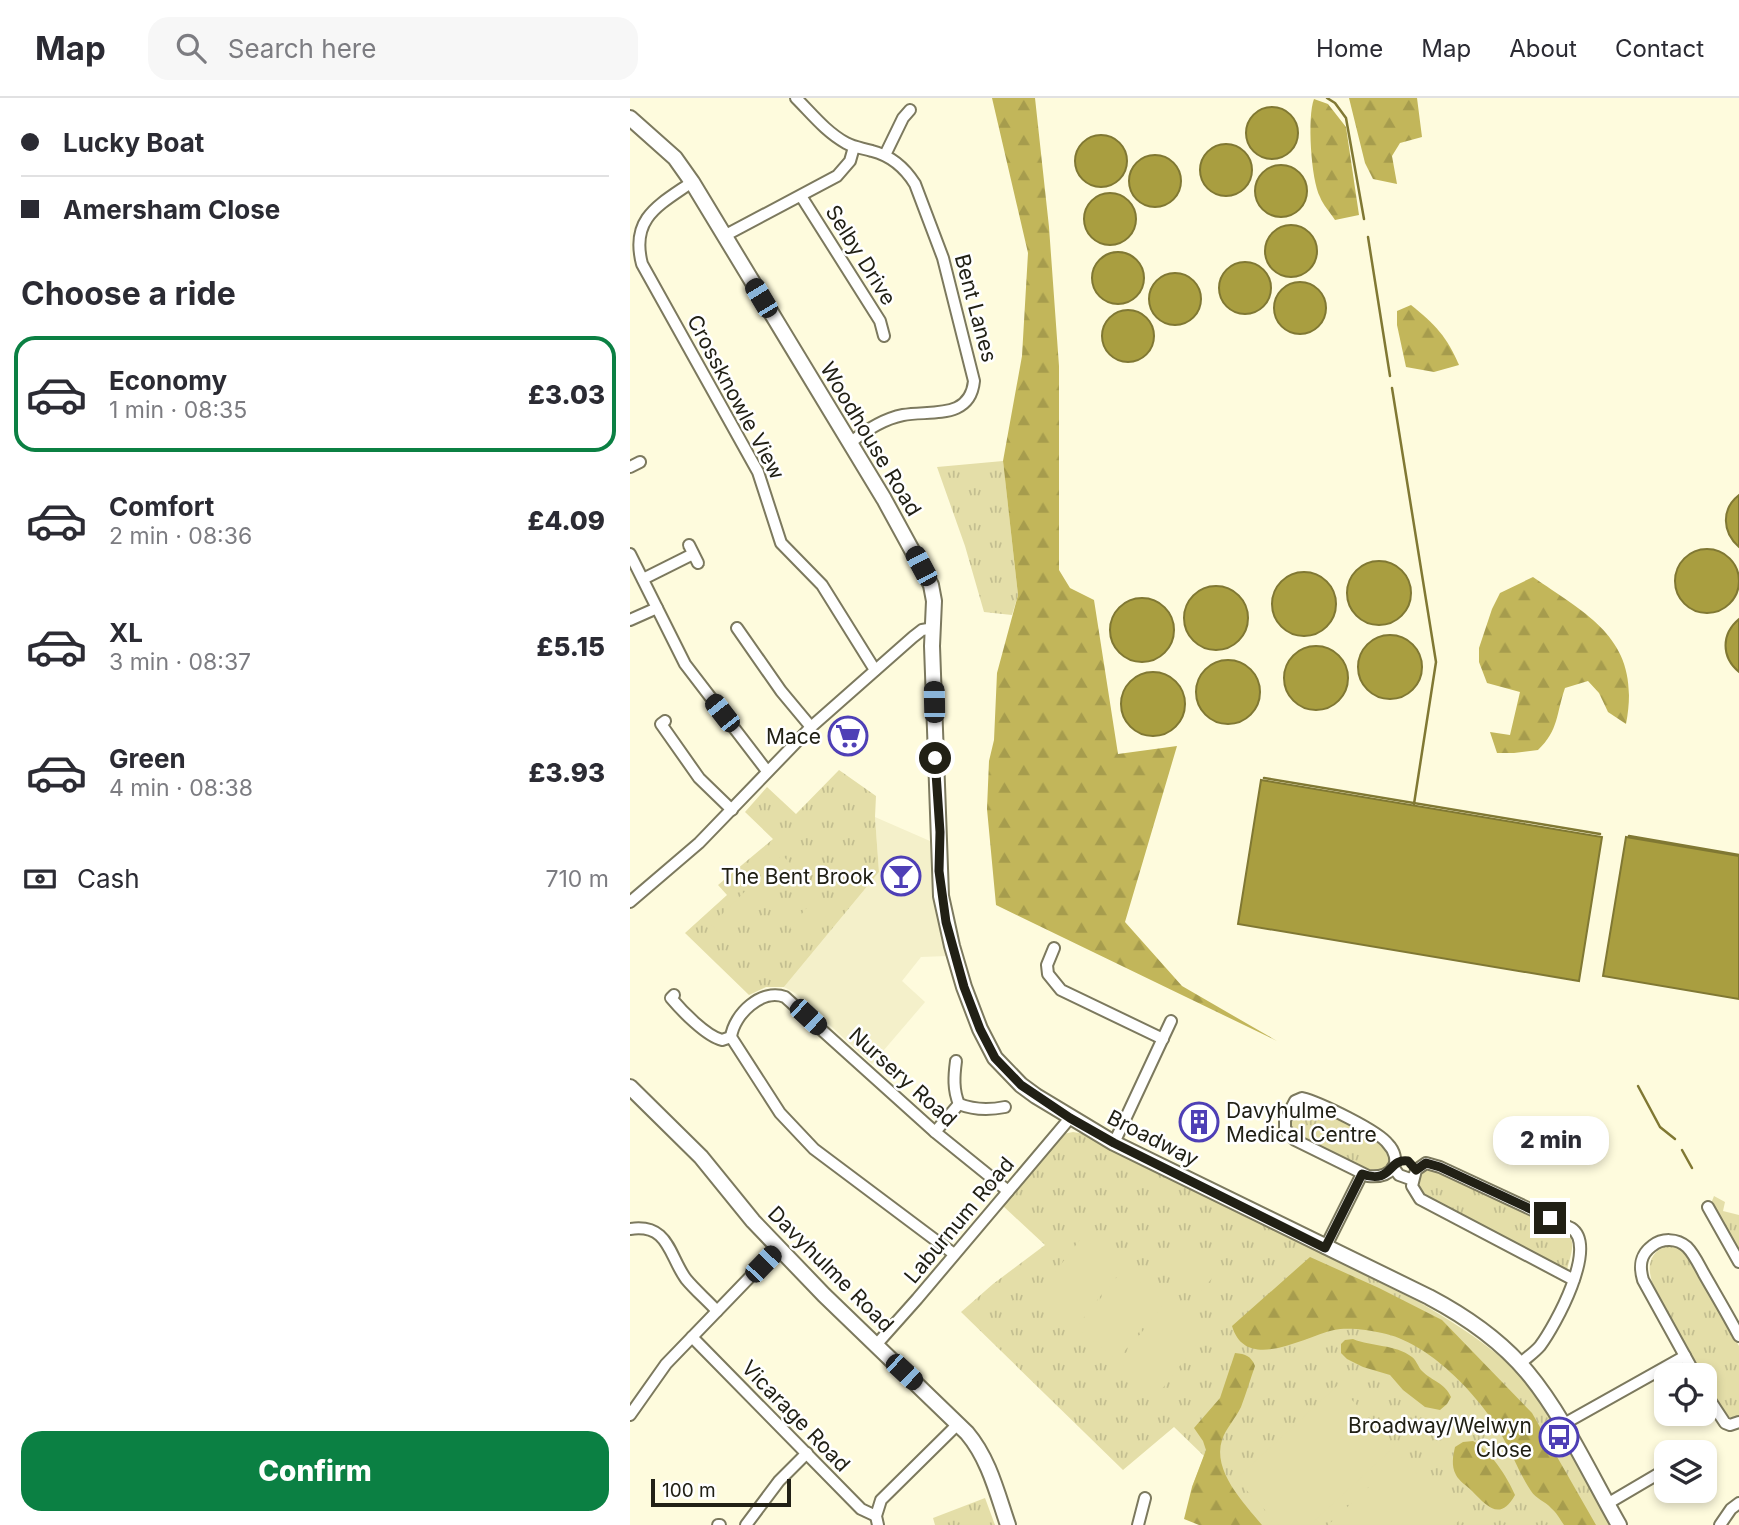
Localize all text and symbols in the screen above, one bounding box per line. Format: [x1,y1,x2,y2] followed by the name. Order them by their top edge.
[148,17,638,80] search box
[35,28,106,68] text: Map
[172,29,210,67] icon: search
[228,33,376,64] text: Search here
[1316,34,1383,63] text: Home
[1421,34,1471,63] text: Map
[1509,34,1577,63] text: About
[1615,34,1704,63] text: Contact
[63,127,204,158] text: Lucky Boat
[63,194,280,225] text: Amersham Close
[820,200,902,310] street label: Selby Drive
[950,251,1002,365] street label: Bent Lanes
[21,274,236,313] text: Choose a ride
[742,275,781,321] car
[682,310,790,484] street label: Crossknowle View
[815,358,927,520] street label: Woodhouse Road
[25,363,88,426] icon: car
[109,365,227,396] text: Economy
[528,379,605,410] text: £3.03
[109,396,247,424] text: 1 min · 08:35
[25,489,88,552] icon: car
[109,491,214,522] text: Comfort
[528,505,605,536] text: £4.09
[109,522,252,550] text: 2 min · 08:36
[902,543,941,589] car
[25,615,88,678] icon: car
[109,617,143,648] text: XL
[537,631,605,662] text: £5.15
[109,648,251,676] text: 3 min · 08:37
[924,681,945,723] car
[701,690,744,736] car
[827,715,869,757] supermarket icon: Mace
[766,724,821,749] place label: Mace
[25,741,88,804] icon: car
[919,742,951,774] route start
[109,743,186,774] text: Green
[528,757,605,788] text: £3.93
[109,774,253,802] text: 4 min · 08:38
[880,855,922,897] bar icon: The Bent Brook
[21,860,59,898] icon: cash
[77,863,140,894] text: Cash
[721,864,874,889] place label: The Bent Brook
[546,865,609,893] text: 710 m
[786,995,831,1039] car
[844,1022,962,1132] street label: Nursery Road
[1226,1098,1377,1147] place label: Davyhulme Medical Centre
[1178,1101,1220,1143] building icon: Davyhulme Medical Centre
[1103,1104,1203,1172] street label: Broadway
[1492,1116,1608,1166] callout: 2 min
[1520,1126,1582,1154] text: 2 min
[899,1152,1019,1288] street label: Laburnum Road
[763,1201,899,1337] street label: Davyhulme Road
[1534,1202,1566,1234] route end
[741,1242,786,1286] car
[882,1350,927,1394] car
[737,1355,855,1477] street label: Vicarage Road
[1654,1363,1717,1503] map controls
[1654,1363,1717,1426] button: locate
[1348,1413,1532,1462] place label: Broadway/Welwyn Close
[1538,1416,1580,1458] bus stop icon: Broadway/Welwyn Close
[21,1431,609,1511] button: Confirm
[1654,1440,1717,1503] button: layers
[651,1476,791,1508] scale bar
[662,1479,716,1502] text: 100 m

